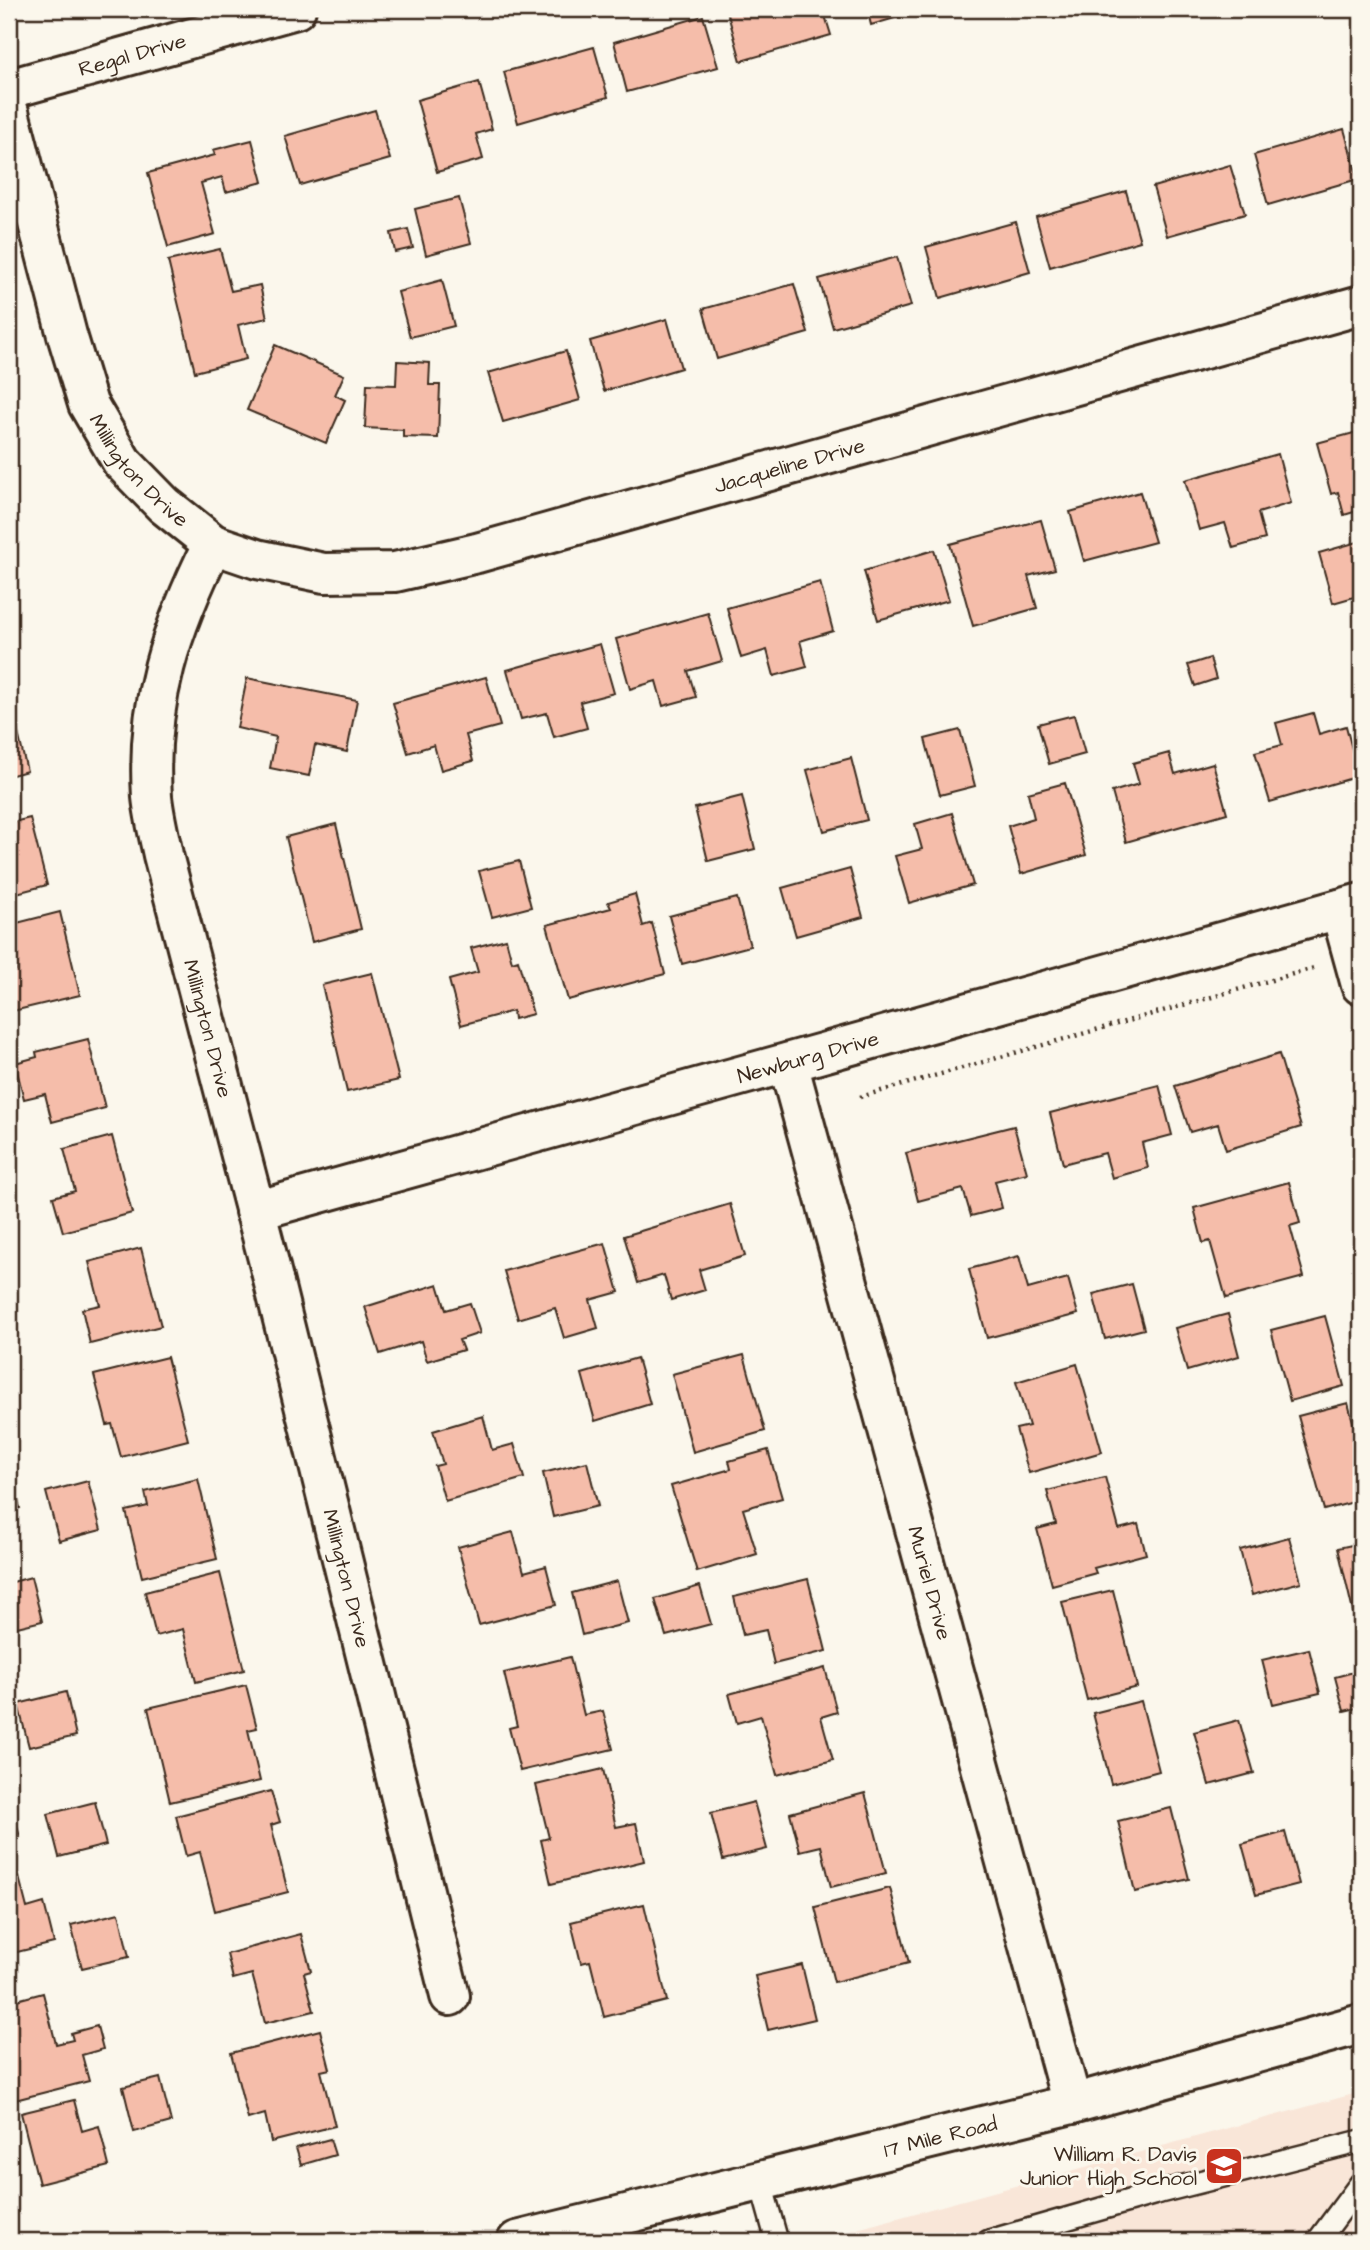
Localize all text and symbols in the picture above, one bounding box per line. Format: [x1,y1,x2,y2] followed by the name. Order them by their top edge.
[75,26,189,84] street label: Regal Drive
[82,409,195,534] street label: Millington Drive
[711,431,868,501] street label: Jacqueline Drive
[176,956,239,1101] street label: Millington Drive
[734,1024,882,1091] street label: Newburg Drive
[315,1506,377,1651] street label: Millington Drive
[900,1523,959,1643] street label: Muriel Drive
[881,2109,1000,2165] street label: 17 Mile Road
[1020,2140,1197,2195] place label: William R. Davis Junior High School
[1203,2145,1245,2187] school or university icon: William R. Davis Junior High School

